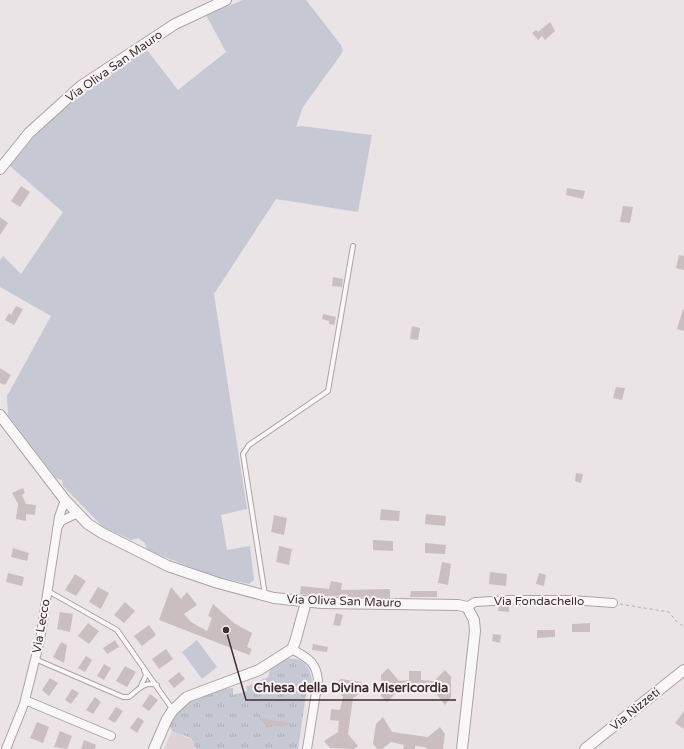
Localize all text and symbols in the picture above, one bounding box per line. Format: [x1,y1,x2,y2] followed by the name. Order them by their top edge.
[63,27,165,105] street label: Via Oliva San Mauro
[286,592,402,610] street label: Via Oliva San Mauro
[494,594,584,608] street label: Via Fondachello
[29,598,53,654] street label: Via Lecco
[246,675,456,700] callout: Chiesa della Divina Misericordia
[254,680,448,696] text: Chiesa della Divina Misericordia
[607,685,663,733] street label: Via Nizzeti

